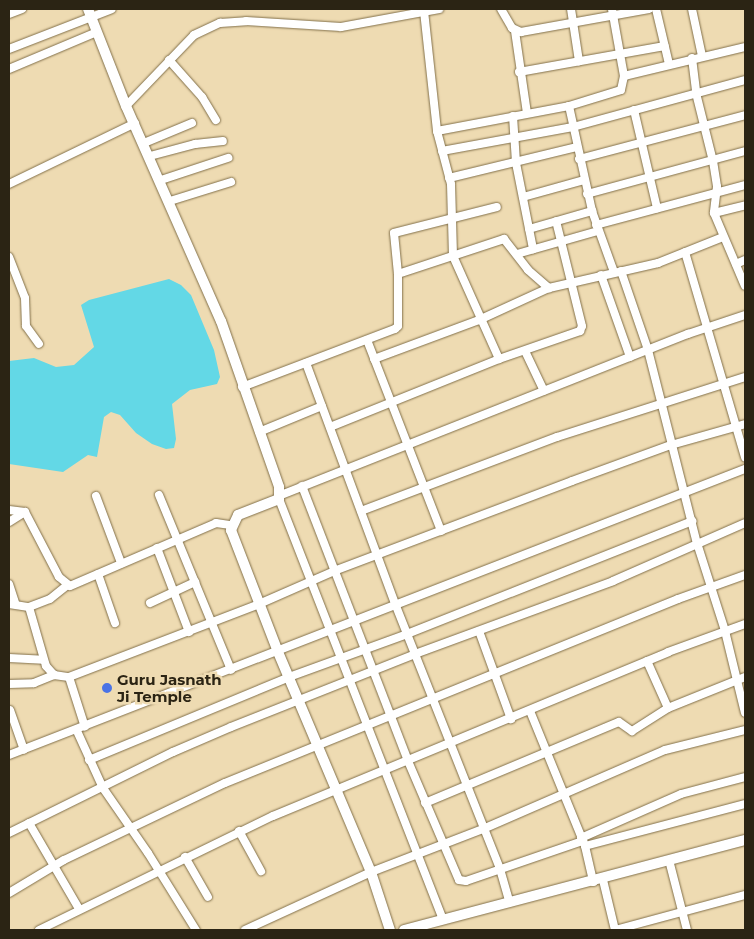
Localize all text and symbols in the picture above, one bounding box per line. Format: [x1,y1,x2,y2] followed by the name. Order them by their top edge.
[117,670,222,705] place label: Guru Jasnath Ji Temple
[101,682,113,694] marker: Guru Jasnath Ji Temple

